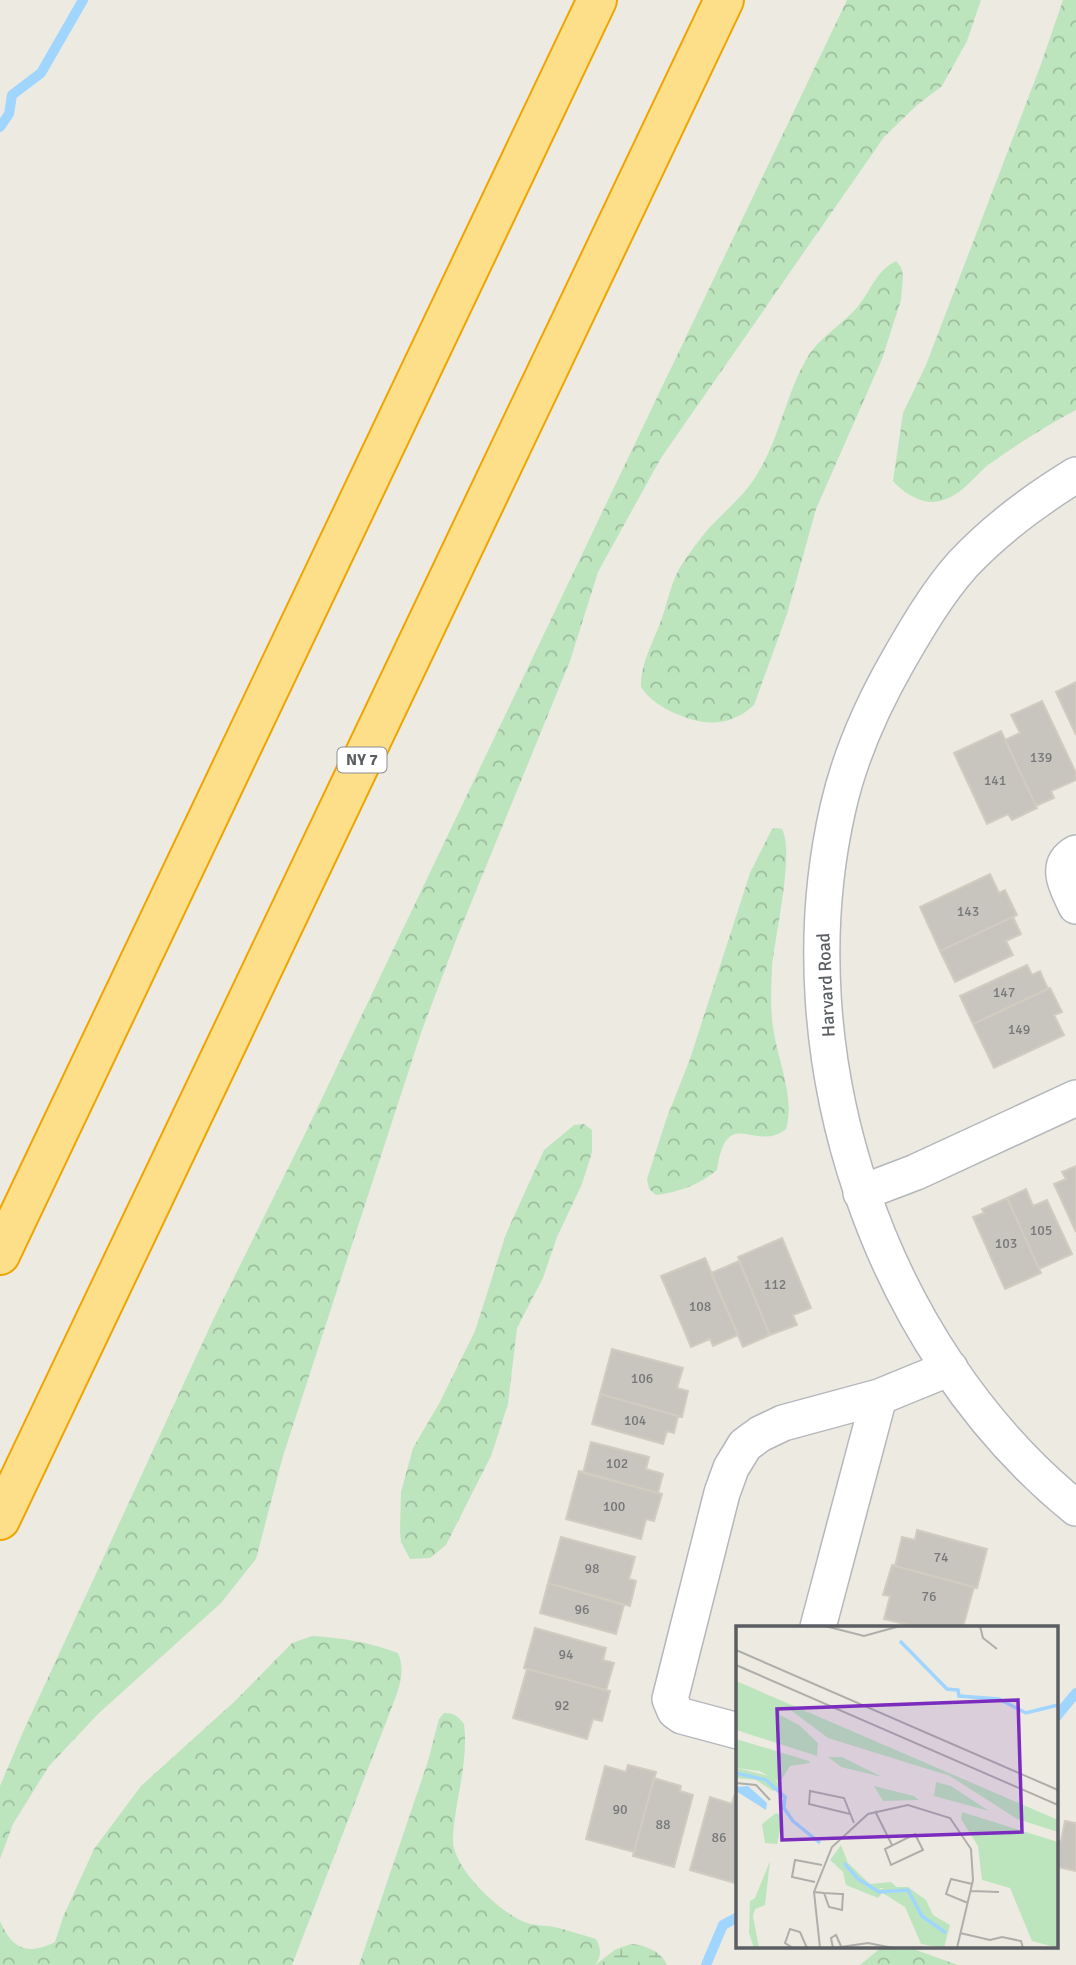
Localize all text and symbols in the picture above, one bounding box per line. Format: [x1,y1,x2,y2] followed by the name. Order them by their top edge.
[338,748,386,772] road number: NY 7
[1030,749,1052,766] house number: 139
[984,772,1006,789] house number: 141
[957,903,979,920] house number: 143
[812,932,840,1038] street label: Harvard Road
[993,984,1015,1001] house number: 147
[1008,1021,1030,1038] house number: 149
[1030,1222,1052,1239] house number: 105
[995,1235,1017,1252] house number: 103
[764,1276,786,1293] house number: 112
[689,1298,711,1315] house number: 108
[631,1370,653,1387] house number: 106
[624,1412,647,1429] house number: 104
[606,1455,628,1472] house number: 102
[603,1498,625,1515] house number: 100
[933,1549,949,1566] house number: 74
[584,1560,600,1577] house number: 98
[921,1588,937,1605] house number: 76
[574,1601,590,1618] house number: 96
[736,1626,1058,1948] inset map
[558,1646,574,1663] house number: 94
[554,1697,570,1714] house number: 92
[612,1801,628,1818] house number: 90
[655,1816,671,1833] house number: 88
[711,1829,727,1846] house number: 86

